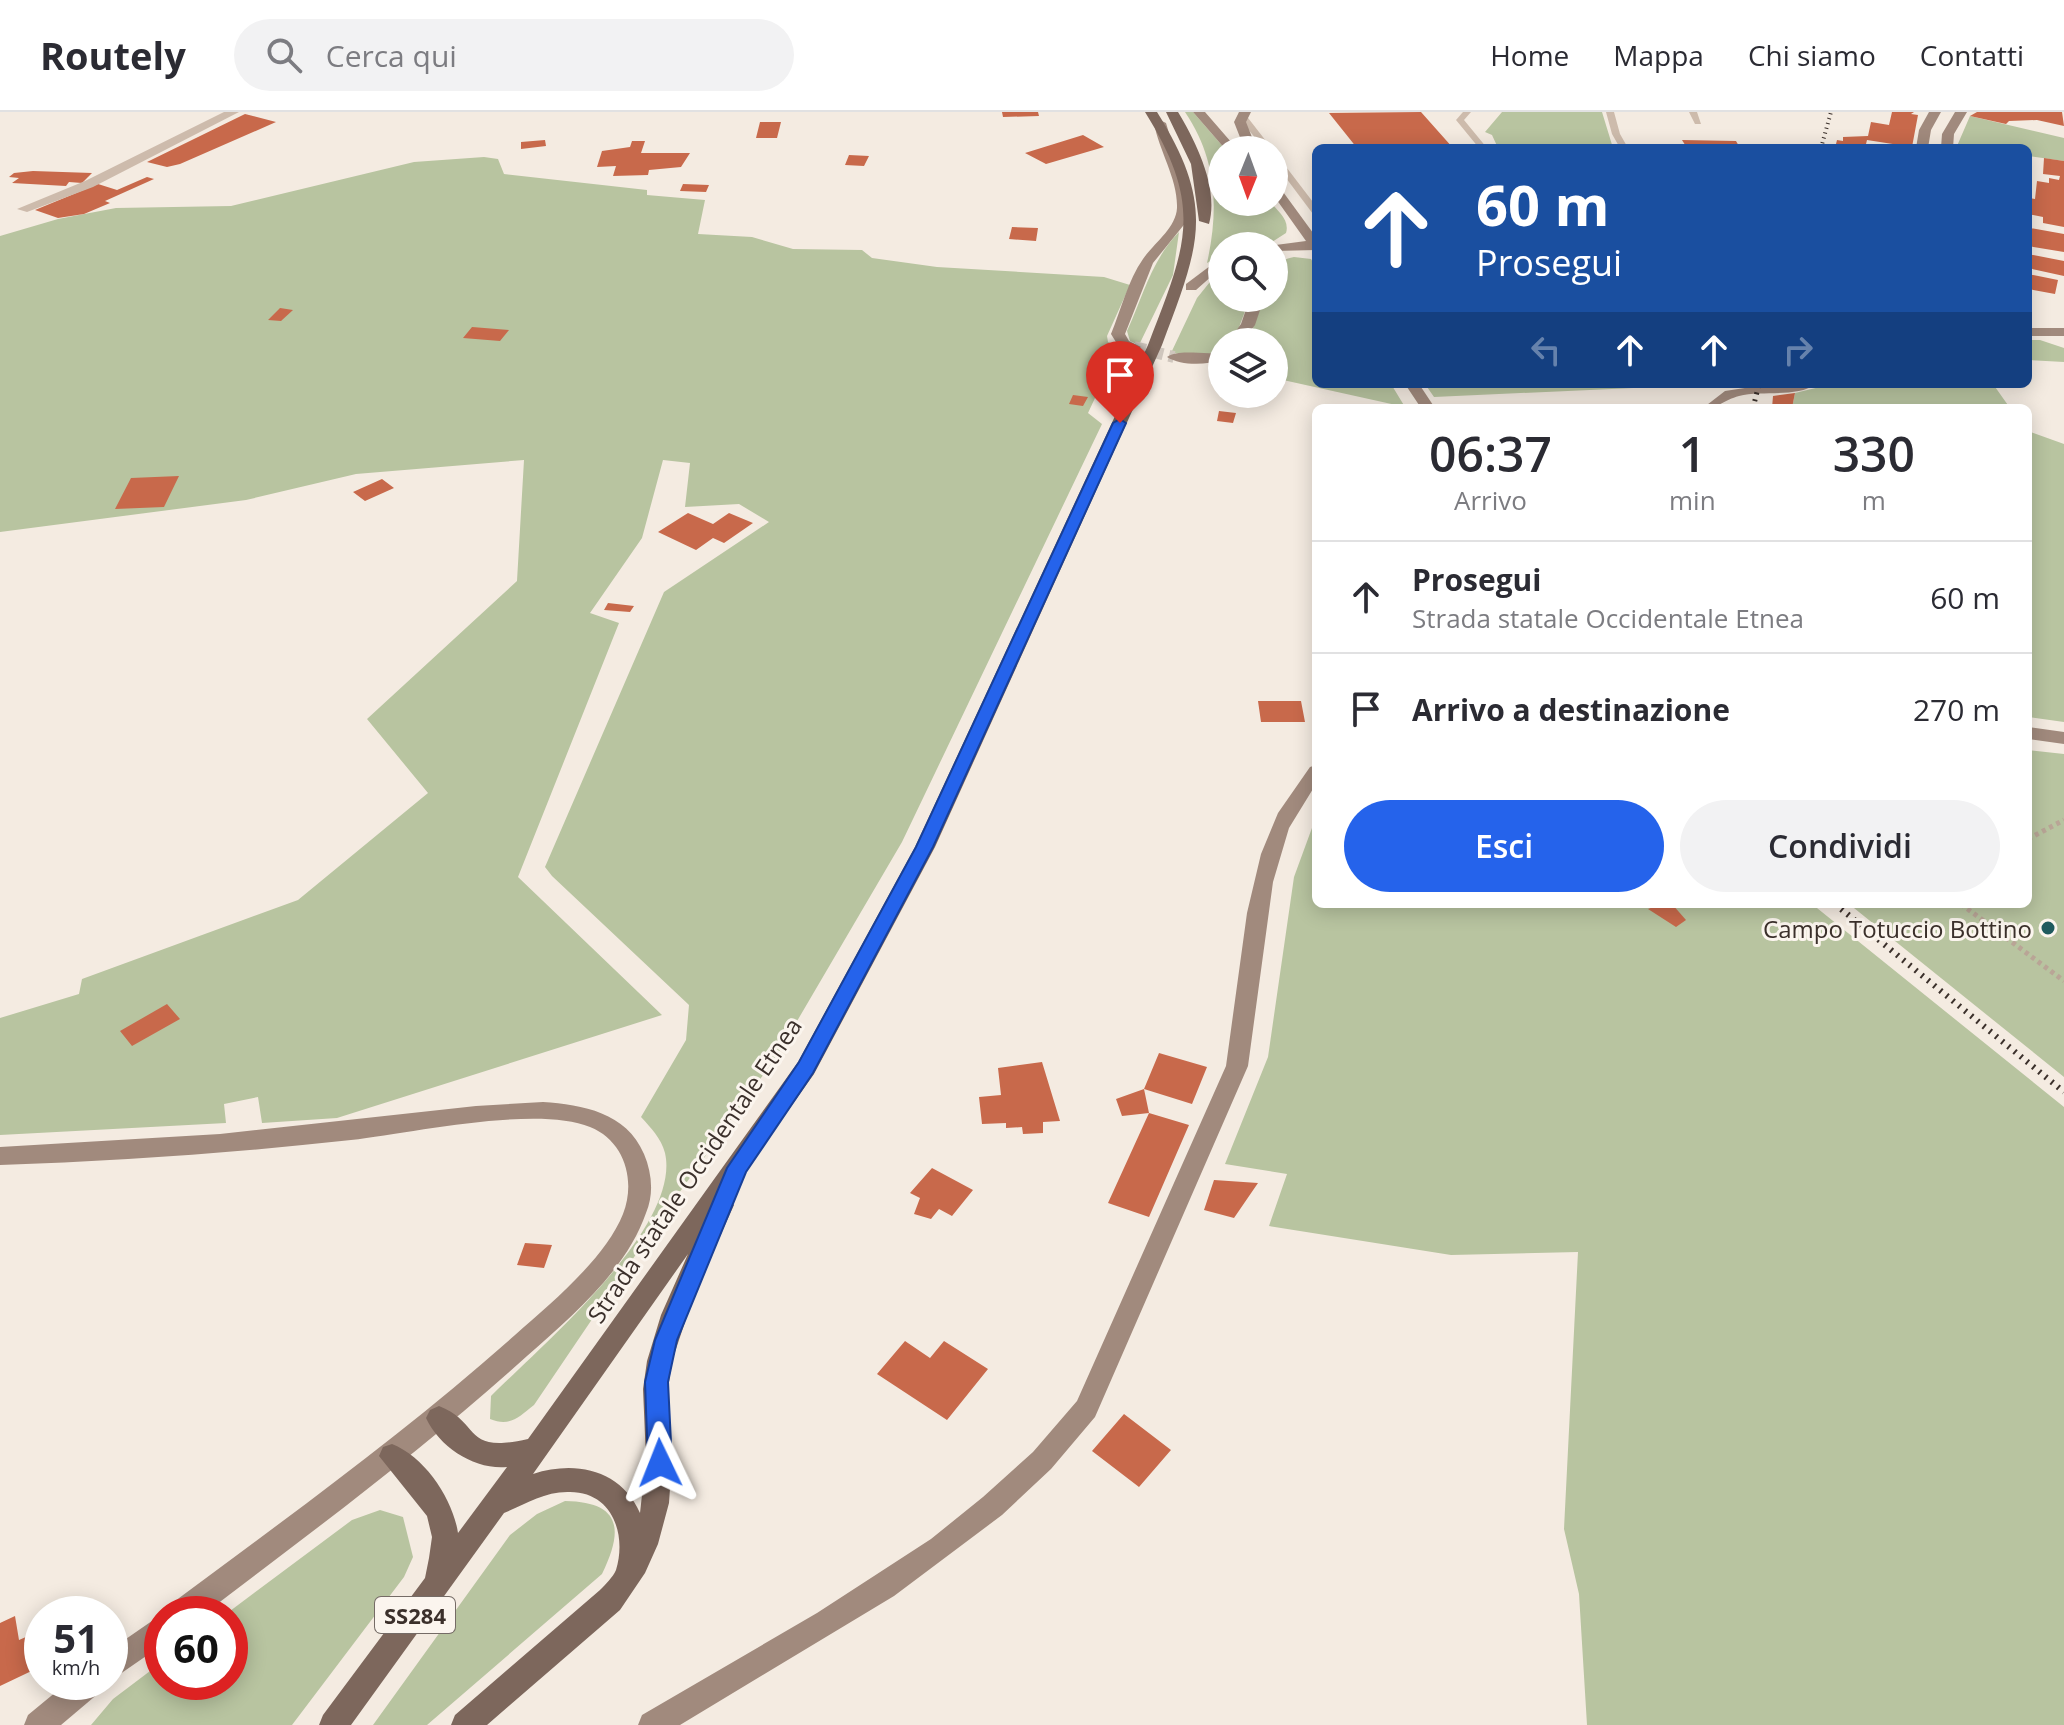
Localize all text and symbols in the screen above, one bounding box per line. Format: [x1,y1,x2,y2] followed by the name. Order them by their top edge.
[234,19,794,91] search box
[40,29,186,81] text: Routely
[262,33,306,77] icon: search
[326,35,457,76] text: Cerca qui
[1490,36,1569,74] text: Home
[1613,36,1704,74] text: Mappa
[1748,36,1876,74] text: Chi siamo
[1920,36,2024,74] text: Contatti
[1208,136,1288,216] north arrow
[1208,136,1288,408] map controls
[1476,166,1610,242] text: 60 m
[1344,176,1448,280] icon: ahead
[1208,232,1288,312] button: search
[1476,238,1622,287] text: Prosegui
[1208,328,1288,408] button: layers
[1524,328,1568,372] icon: left
[1608,328,1652,372] icon: ahead
[1692,328,1736,372] icon: ahead
[1776,328,1820,372] icon: right
[1086,341,1154,423] pin
[1098,353,1142,397] icon: arrive
[1429,421,1552,486] text: 06:37
[1679,421,1706,486] text: 1
[1833,421,1915,486] text: 330
[1454,482,1527,518] text: Arrivo
[1669,482,1716,518] text: min
[1862,482,1886,518] text: m
[1412,559,1542,600] text: Prosegui
[1344,575,1388,619] icon: ahead
[1930,577,2000,618] text: 60 m
[1412,600,1804,636] text: Strada statale Occidentale Etnea
[1344,687,1388,731] icon: arrive
[1412,689,1730,730] text: Arrivo a destinazione
[1913,689,2000,730] text: 270 m
[1344,800,1664,892] button: Esci
[1680,800,2000,892] button: Condividi
[1763,912,2032,945] place label: Campo Totuccio Bottino
[2039,919,2057,937] marker: Campo Totuccio Bottino
[579,1011,809,1329] street label: Strada statale Occidentale Etnea
[618,1421,702,1505] position arrow
[144,1596,248,1700] speed limit sign: 60
[375,1597,455,1633] road number: SS284
[53,1610,99,1665] text: 51
[52,1654,100,1681] text: km/h

